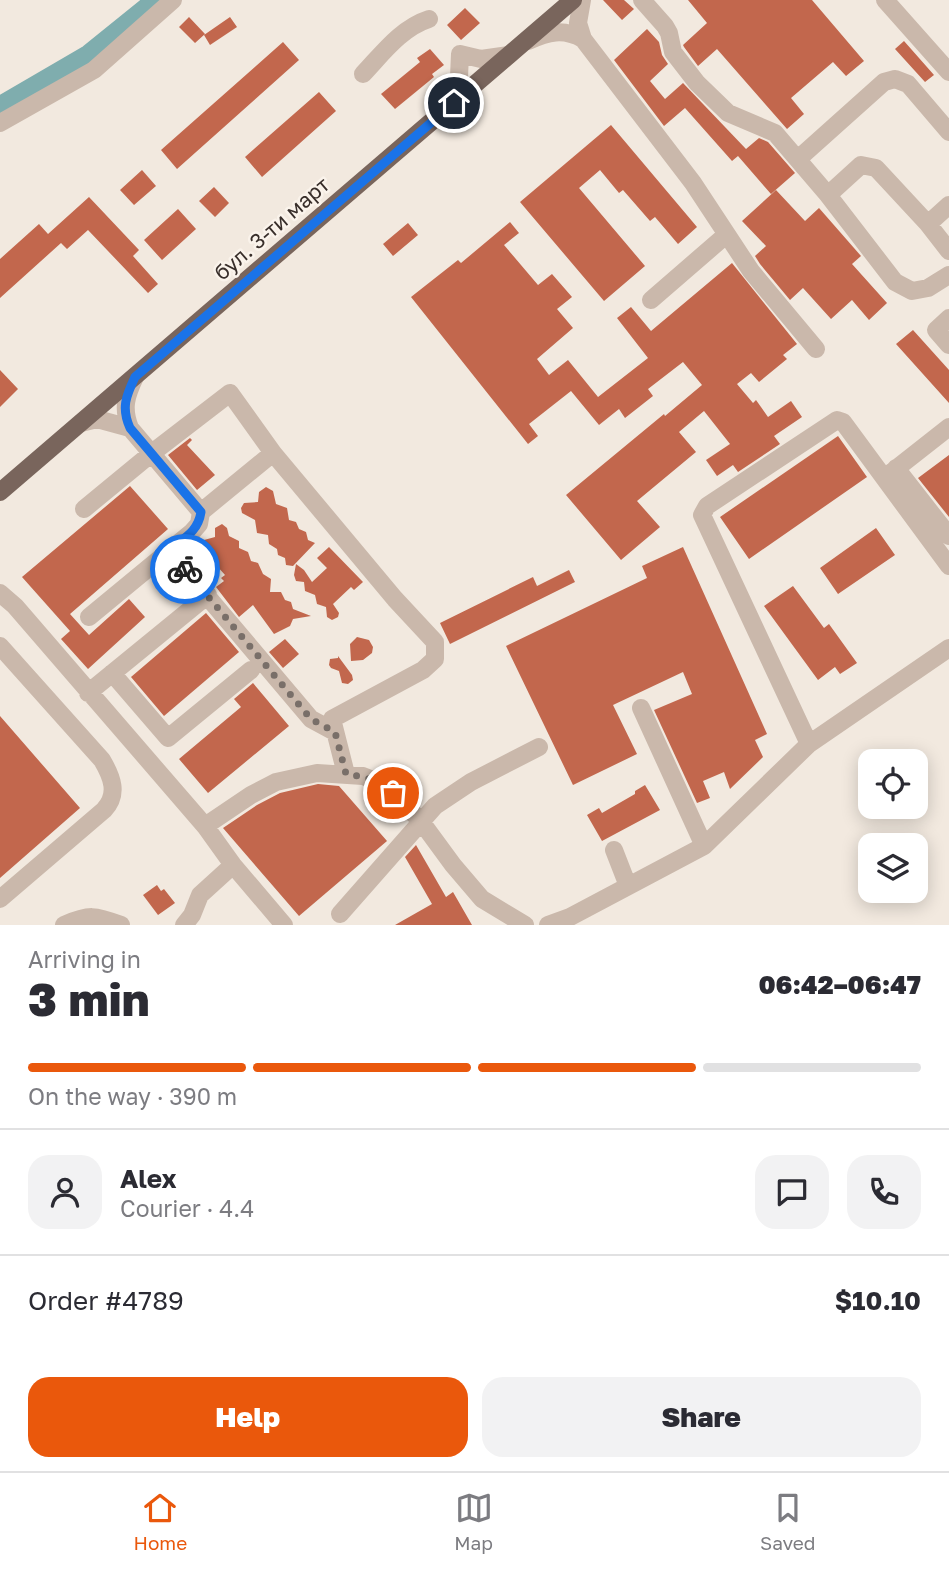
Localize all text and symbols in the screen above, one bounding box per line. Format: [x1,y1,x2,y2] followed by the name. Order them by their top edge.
[424,73,484,133] pin
[435,84,473,122] icon: home
[208,171,334,285] street label: бул. 3-ти март
[150,534,220,604] courier
[166,550,204,588] icon: bike
[858,749,928,903] map controls
[858,749,928,819] button: locate
[363,763,423,823] pin
[374,774,412,812] icon: bag
[858,833,928,903] button: layers
[28,945,141,973] text: Arriving in
[758,969,921,1000] text: 06:42–06:47
[28,971,150,1026] text: 3 min
[28,1082,237,1110] text: On the way · 390 m
[28,1155,102,1229] button: person
[755,1155,829,1229] button: chat
[847,1155,921,1229] button: phone
[120,1163,177,1194] text: Alex
[120,1194,254,1222] text: Courier · 4.4
[28,1285,184,1316] text: Order #4789
[835,1285,921,1316] text: $10.10
[28,1377,468,1457] button: Help
[482,1377,921,1457] button: Share
[134,1489,187,1554] tab: Home
[454,1489,493,1554] tab: Map
[760,1489,815,1554] tab: Saved

